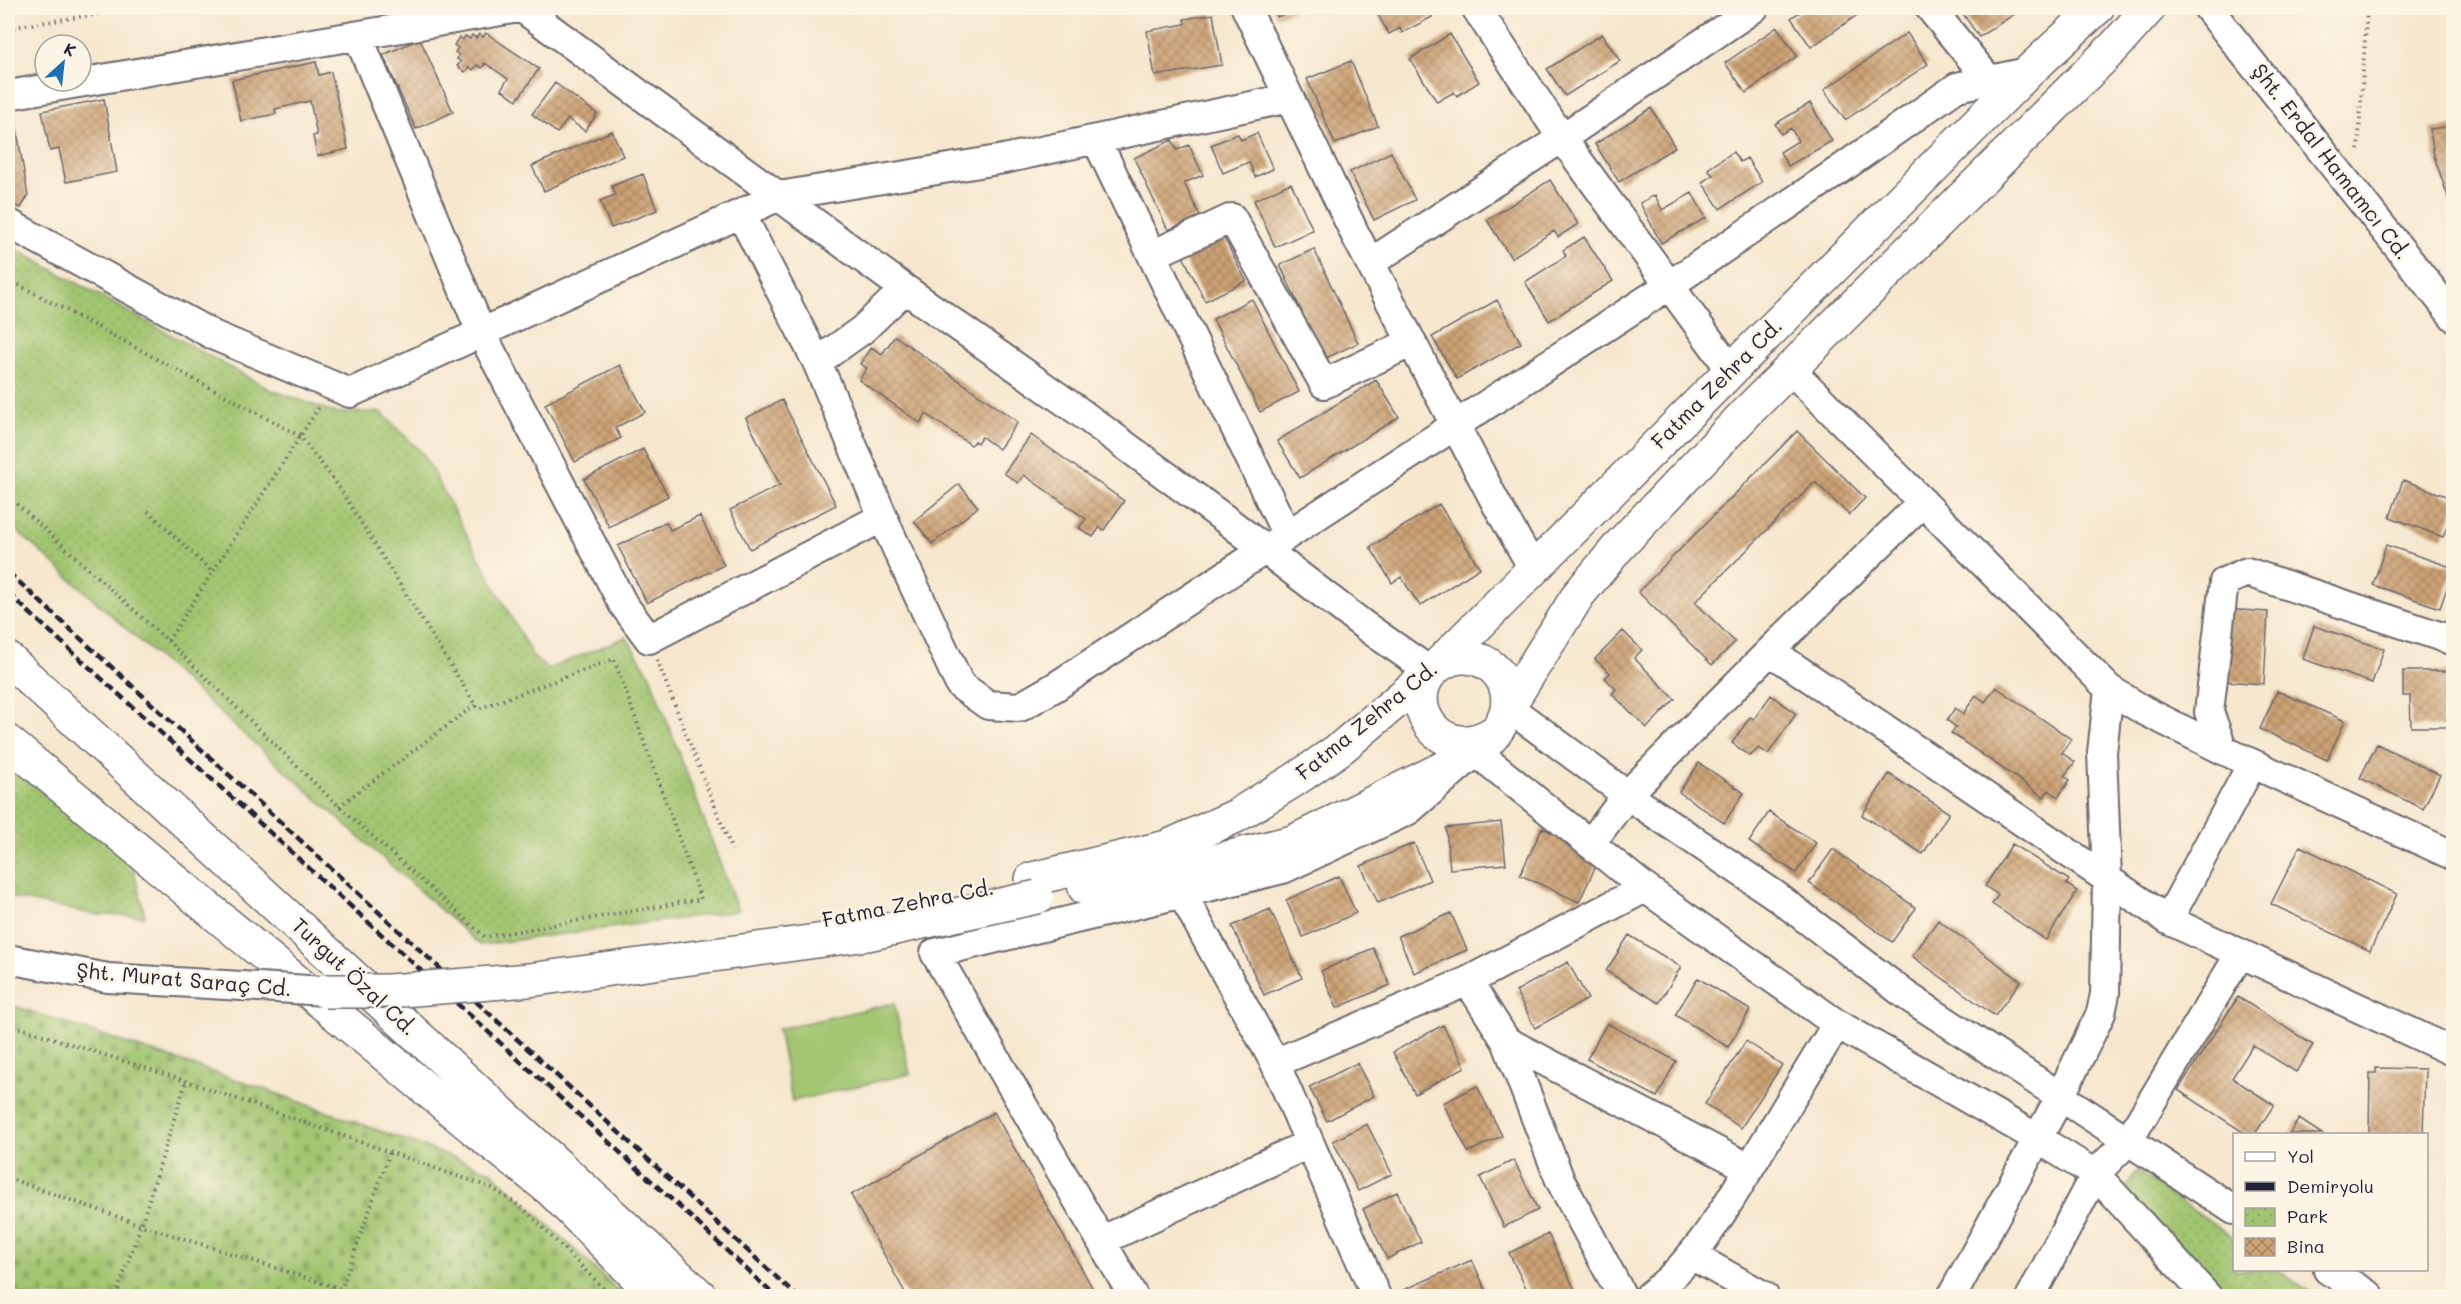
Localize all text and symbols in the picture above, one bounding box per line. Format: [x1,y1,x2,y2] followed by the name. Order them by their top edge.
[33,33,93,93] north arrow
[61,37,79,61] text: K
[2247,58,2417,265] street label: Şht. Erdal Hamamcı Cd.
[1645,312,1787,454] street label: Fatma Zehra Cd.
[1290,654,1442,785] street label: Fatma Zehra Cd.
[820,873,996,932] street label: Fatma Zehra Cd.
[287,911,423,1041] street label: Turgut Özal Cd.
[75,956,293,1001] street label: Şht. Murat Saraç Cd.
[2233,1133,2428,1271] legend
[2287,1144,2314,1168] text: Yol
[2287,1174,2374,1198] text: Demiryolu
[2287,1204,2328,1228] text: Park
[2287,1234,2325,1258] text: Bina

